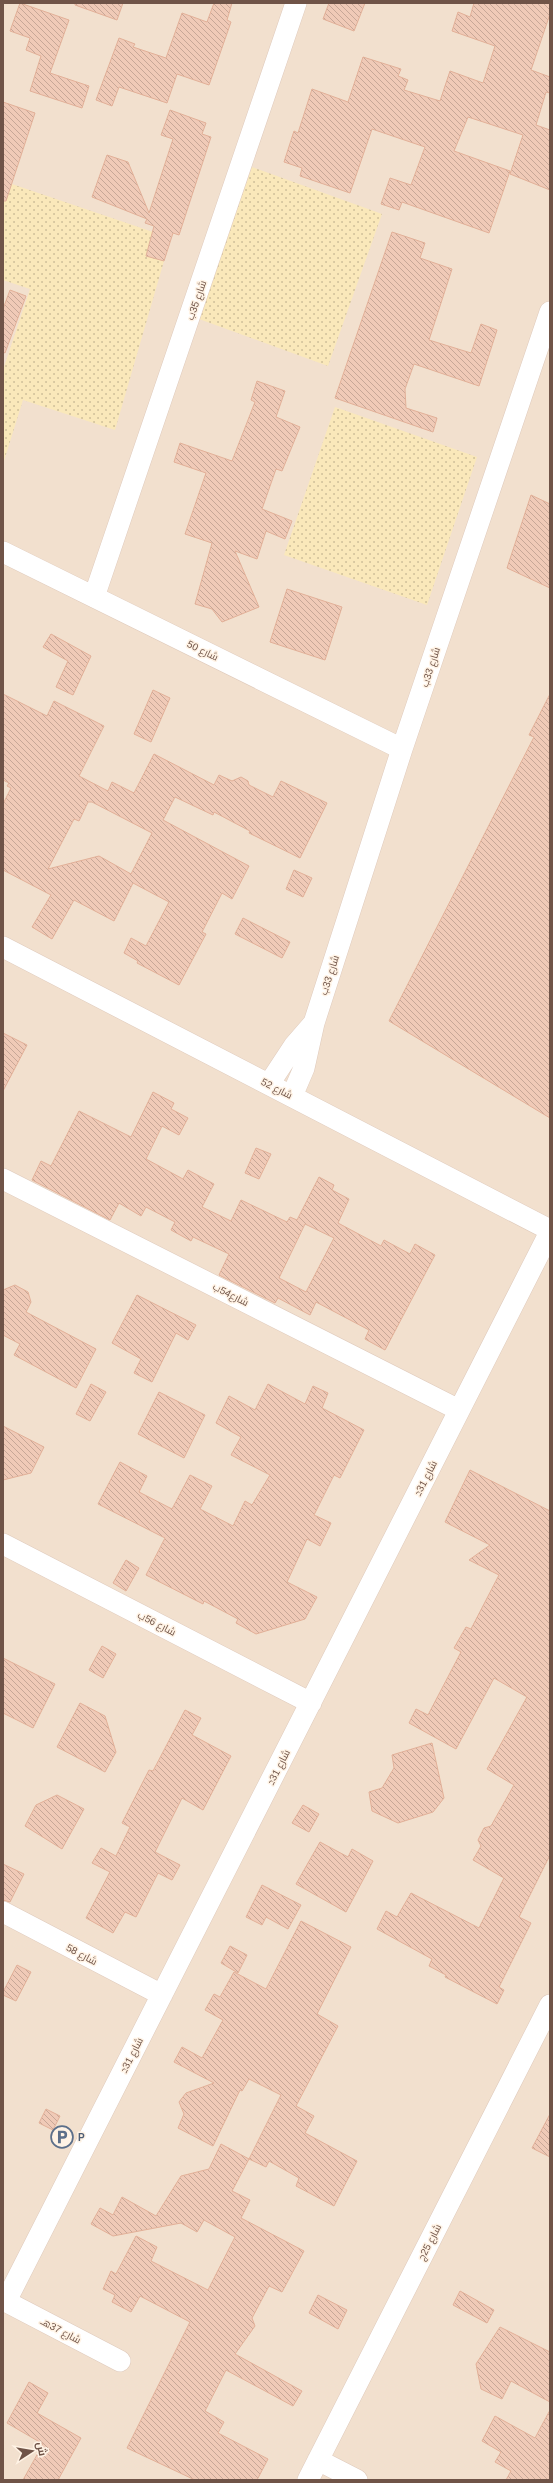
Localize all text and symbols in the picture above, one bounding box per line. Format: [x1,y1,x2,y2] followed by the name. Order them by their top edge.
[185,279,209,322] street label: شارع 35ب
[185,638,220,664] street label: شارع 50
[419,646,443,689] street label: شارع 33ب
[318,954,342,997] street label: شارع 33ب
[259,1076,294,1102] street label: شارع 52
[211,1281,250,1309] street label: شارع54ب
[412,1459,440,1498] street label: شارع 31د
[135,1609,178,1639] street label: شارع 56ب
[265,1748,293,1787] street label: شارع 31د
[64,1942,99,1968] street label: شارع 58
[118,2036,146,2075] street label: شارع 31د
[49,2124,75,2150] parking icon: P
[78,2132,85,2143] place label: P
[416,2222,444,2263] street label: شارع 25ج
[38,2315,83,2346] street label: شارع 37هـ
[12,2431,52,2471] north arrow
[33,2441,49,2457] text: ش

